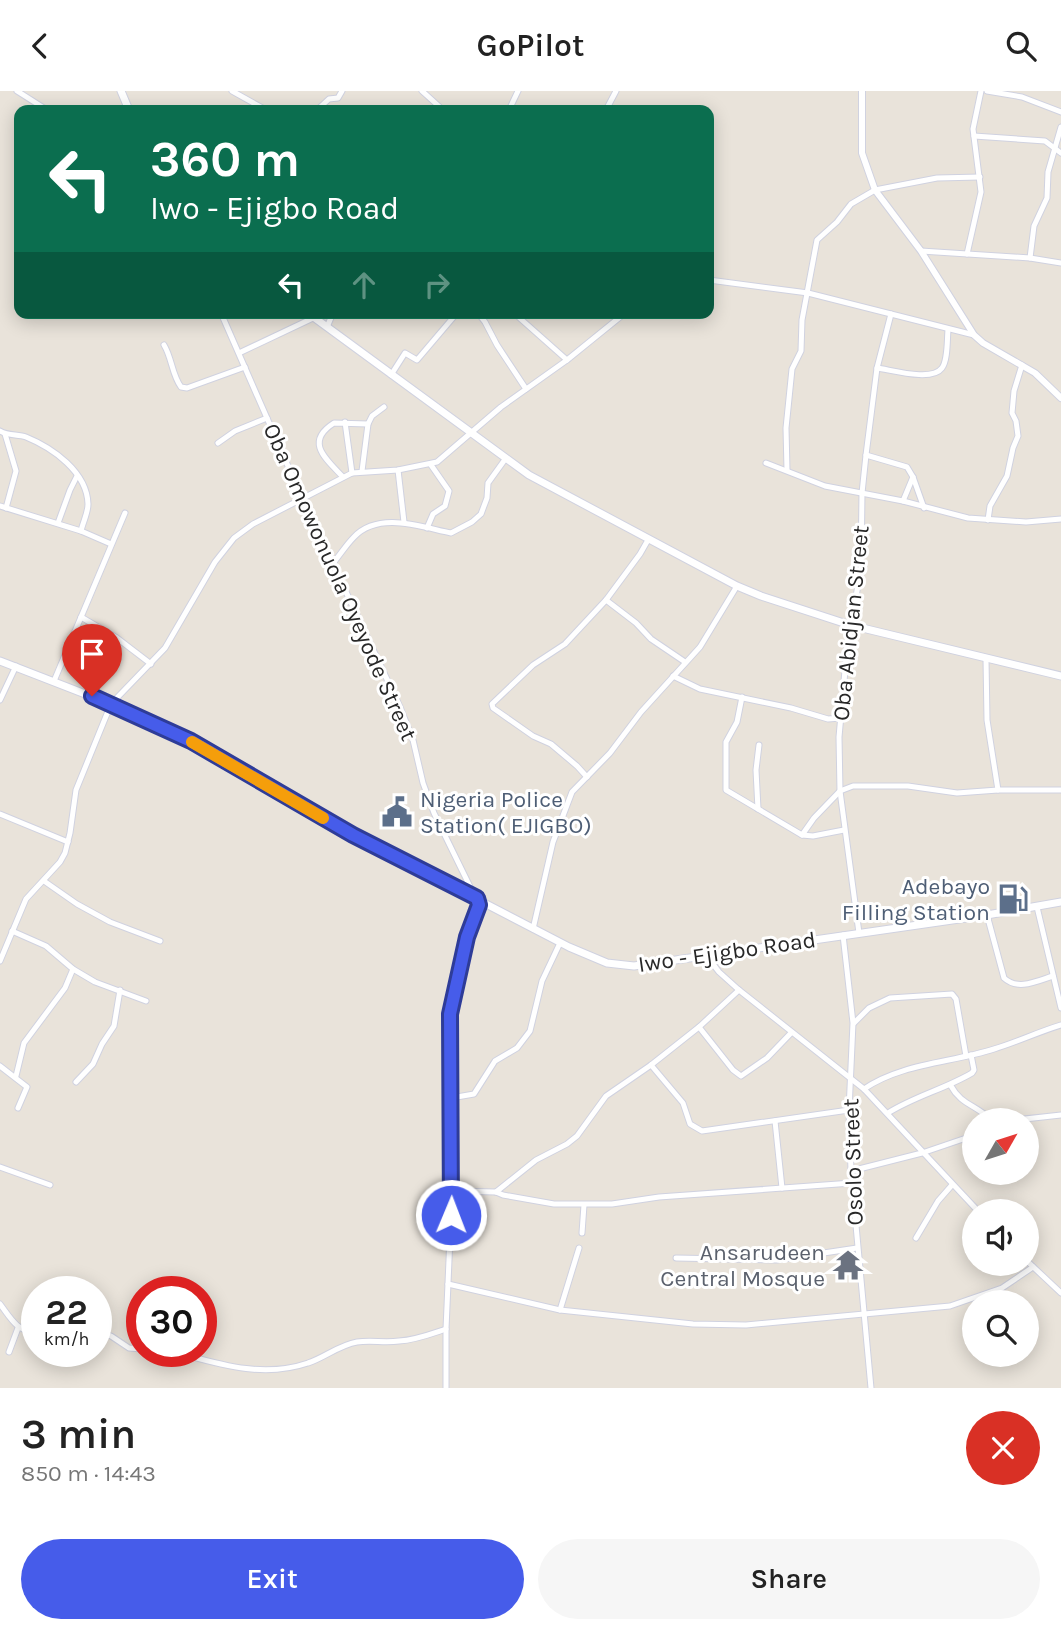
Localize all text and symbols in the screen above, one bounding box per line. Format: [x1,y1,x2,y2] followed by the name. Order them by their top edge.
[21,27,59,65] icon: back
[477,27,584,64] text: GoPilot
[1002,27,1040,65] icon: search
[150,131,300,188] text: 360 m
[35,133,126,224] icon: left
[150,190,399,227] text: Iwo - Ejigbo Road
[272,266,310,304] icon: left
[345,266,383,304] icon: ahead
[418,266,456,304] icon: right
[258,419,423,745] street label: Oba Omowonuola Oyeyode Street
[827,524,875,722] street label: Oba Abidjan Street
[62,624,122,696] pin
[73,635,111,673] icon: arrive
[420,786,592,839] place label: Nigeria Police Station( EJIGBO)
[380,795,414,829] public building icon: Nigeria Police Station( EJIGBO)
[842,873,990,926] place label: Adebayo Filling Station
[996,882,1030,916] fuel station icon: Adebayo Filling Station
[636,926,818,978] street label: Iwo - Ejigbo Road
[837,1098,869,1226] street label: Osolo Street
[962,1108,1040,1185] north arrow
[962,1108,1039,1367] map controls
[414,1178,488,1252] position arrow
[962,1199,1039,1276] button: sound
[660,1239,825,1292] place label: Ansarudeen Central Mosque
[831,1248,865,1282] temple icon: Ansarudeen Central Mosque
[126,1276,217,1367] speed limit sign: 30
[962,1290,1039,1367] button: search
[45,1292,88,1333] text: 22
[44,1328,89,1350] text: km/h
[21,1409,136,1459] text: 3 min
[966,1411,1040,1485] button: close
[21,1460,156,1487] text: 850 m · 14:43
[21,1539,524,1619] button: Exit
[538,1539,1040,1619] button: Share

